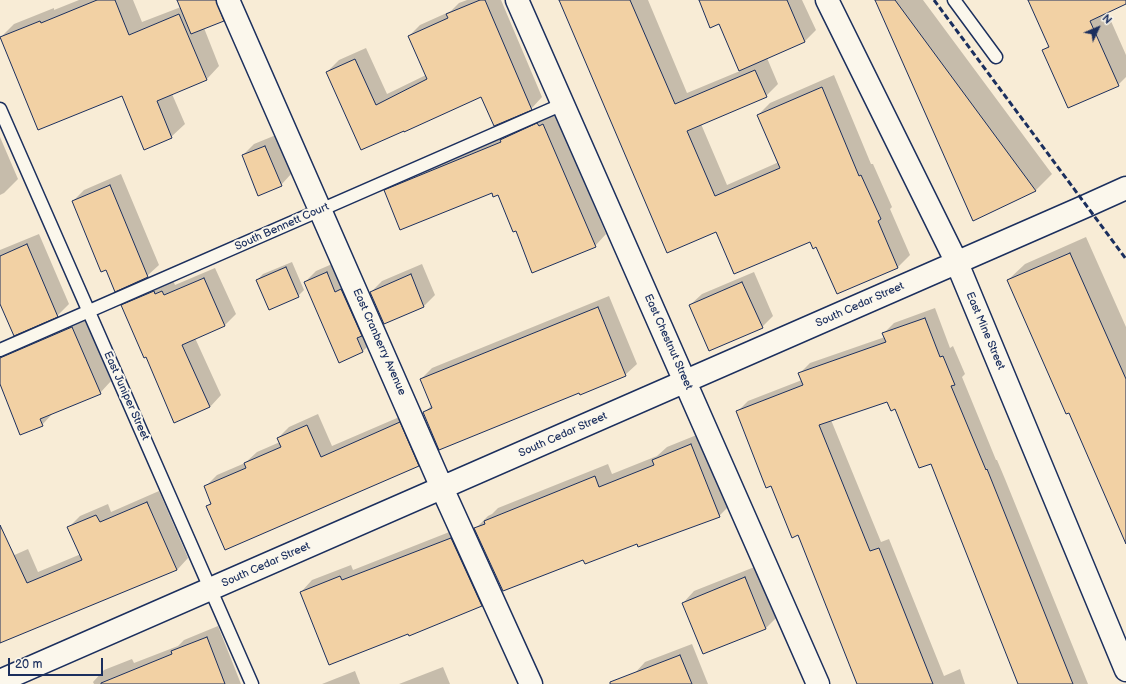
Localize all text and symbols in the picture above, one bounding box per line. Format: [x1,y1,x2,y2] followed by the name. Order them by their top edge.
[1078,8,1118,48] north arrow
[1099,12,1115,27] text: N
[233,200,331,254] street label: South Bennett Court
[814,280,906,330] street label: South Cedar Street
[349,287,409,397] street label: East Cranberry Avenue
[963,290,1007,372] street label: East Mine Street
[641,292,695,392] street label: East Chestnut Street
[100,349,152,443] street label: East Juniper Street
[517,410,609,460] street label: South Cedar Street
[220,540,312,590] street label: South Cedar Street
[10,650,105,676] scale bar
[15,657,42,672] text: 20 m

